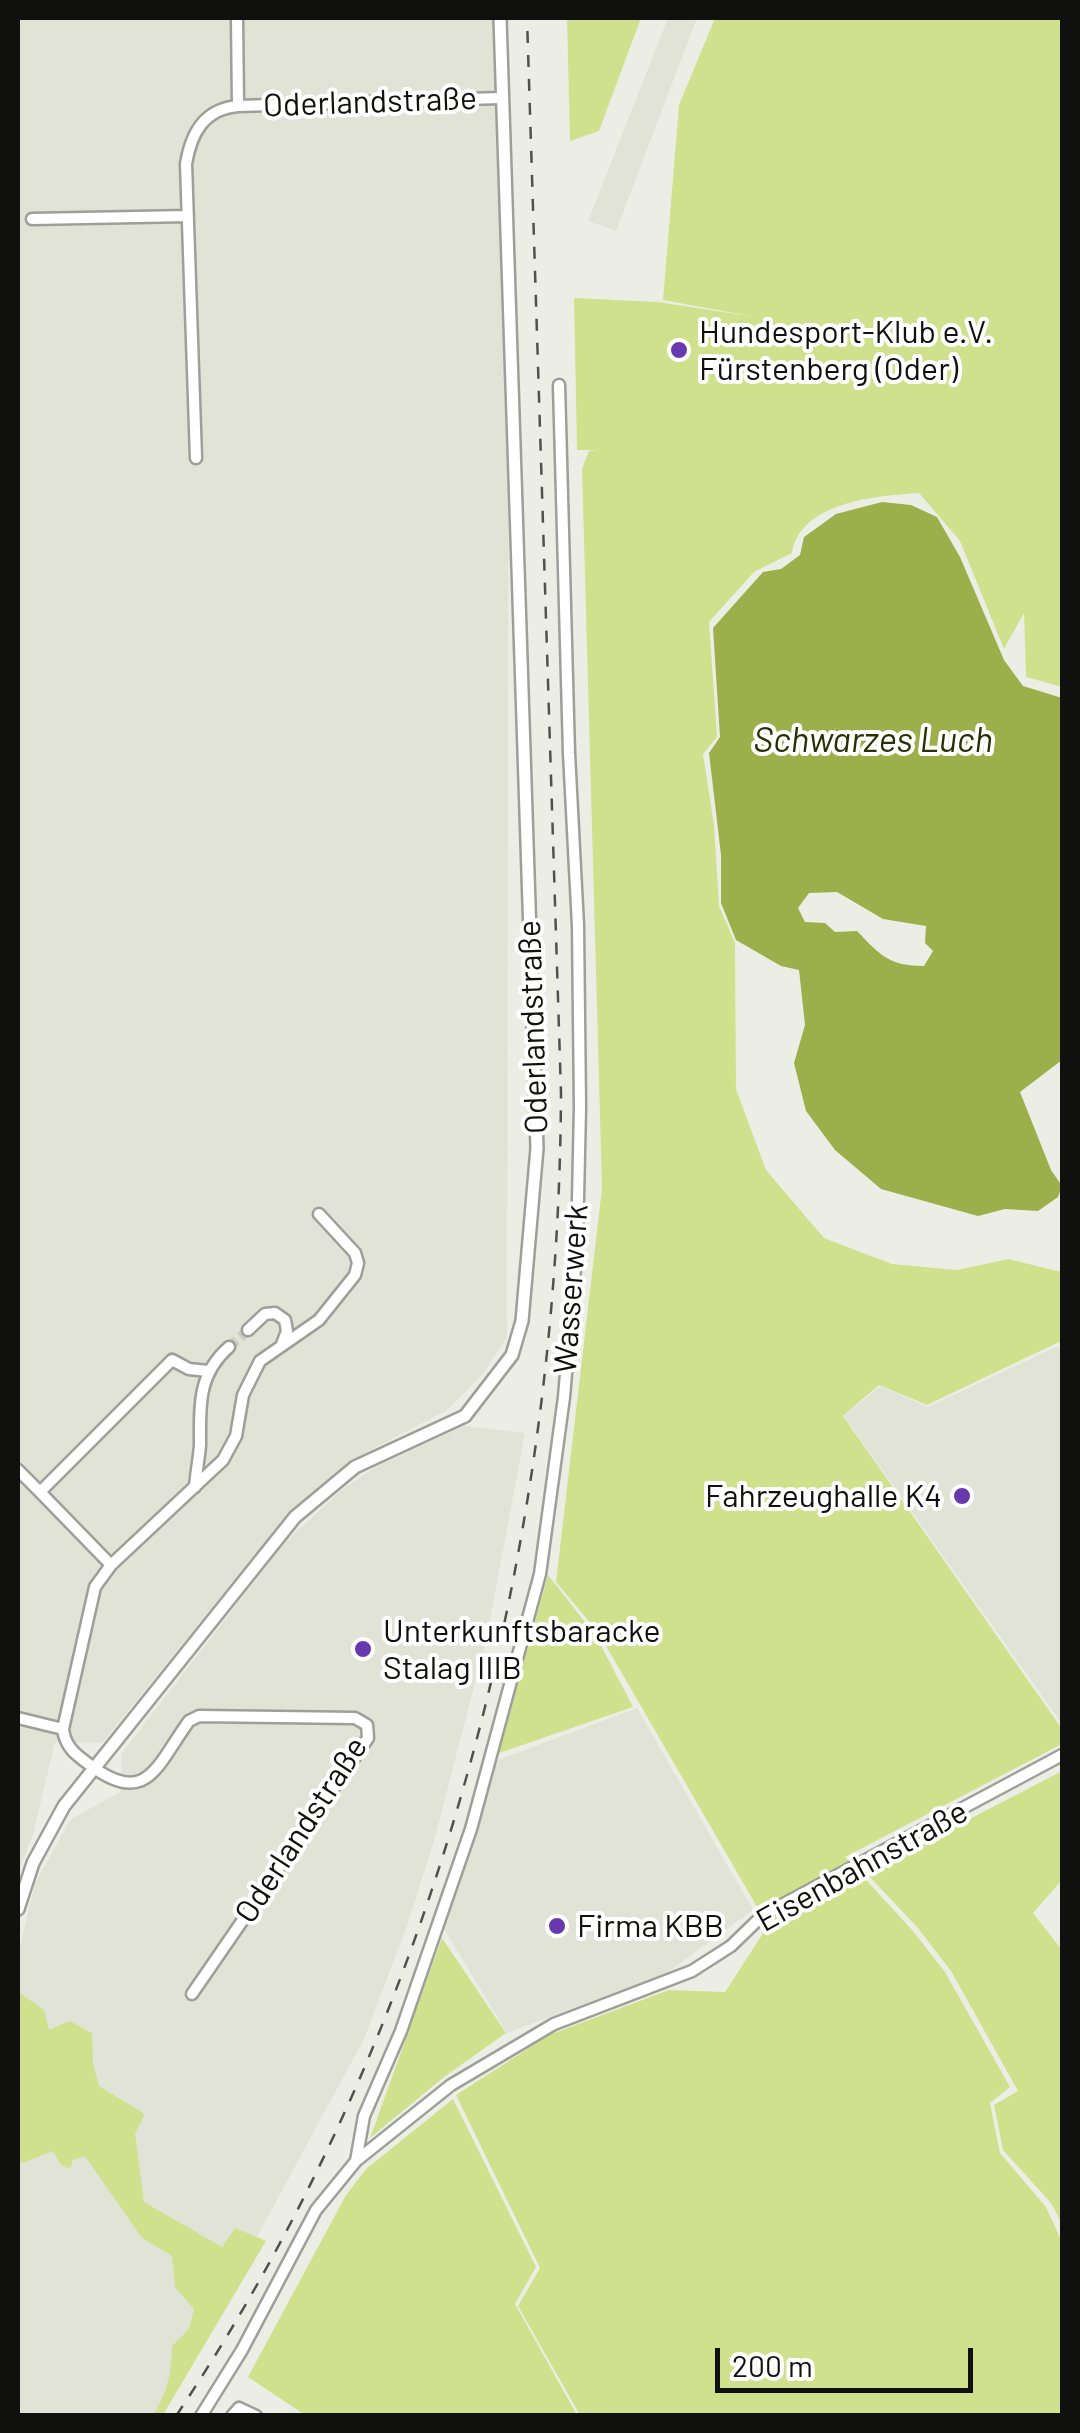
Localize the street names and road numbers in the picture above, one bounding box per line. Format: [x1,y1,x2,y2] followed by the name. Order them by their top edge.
[262,79,478,125] street label: Oderlandstraße
[510,919,556,1135] street label: Oderlandstraße
[546,1203,596,1375] street label: Wasserwerk
[227,1730,375,1930] street label: Oderlandstraße
[750,1792,974,1940] street label: Eisenbahnstraße

